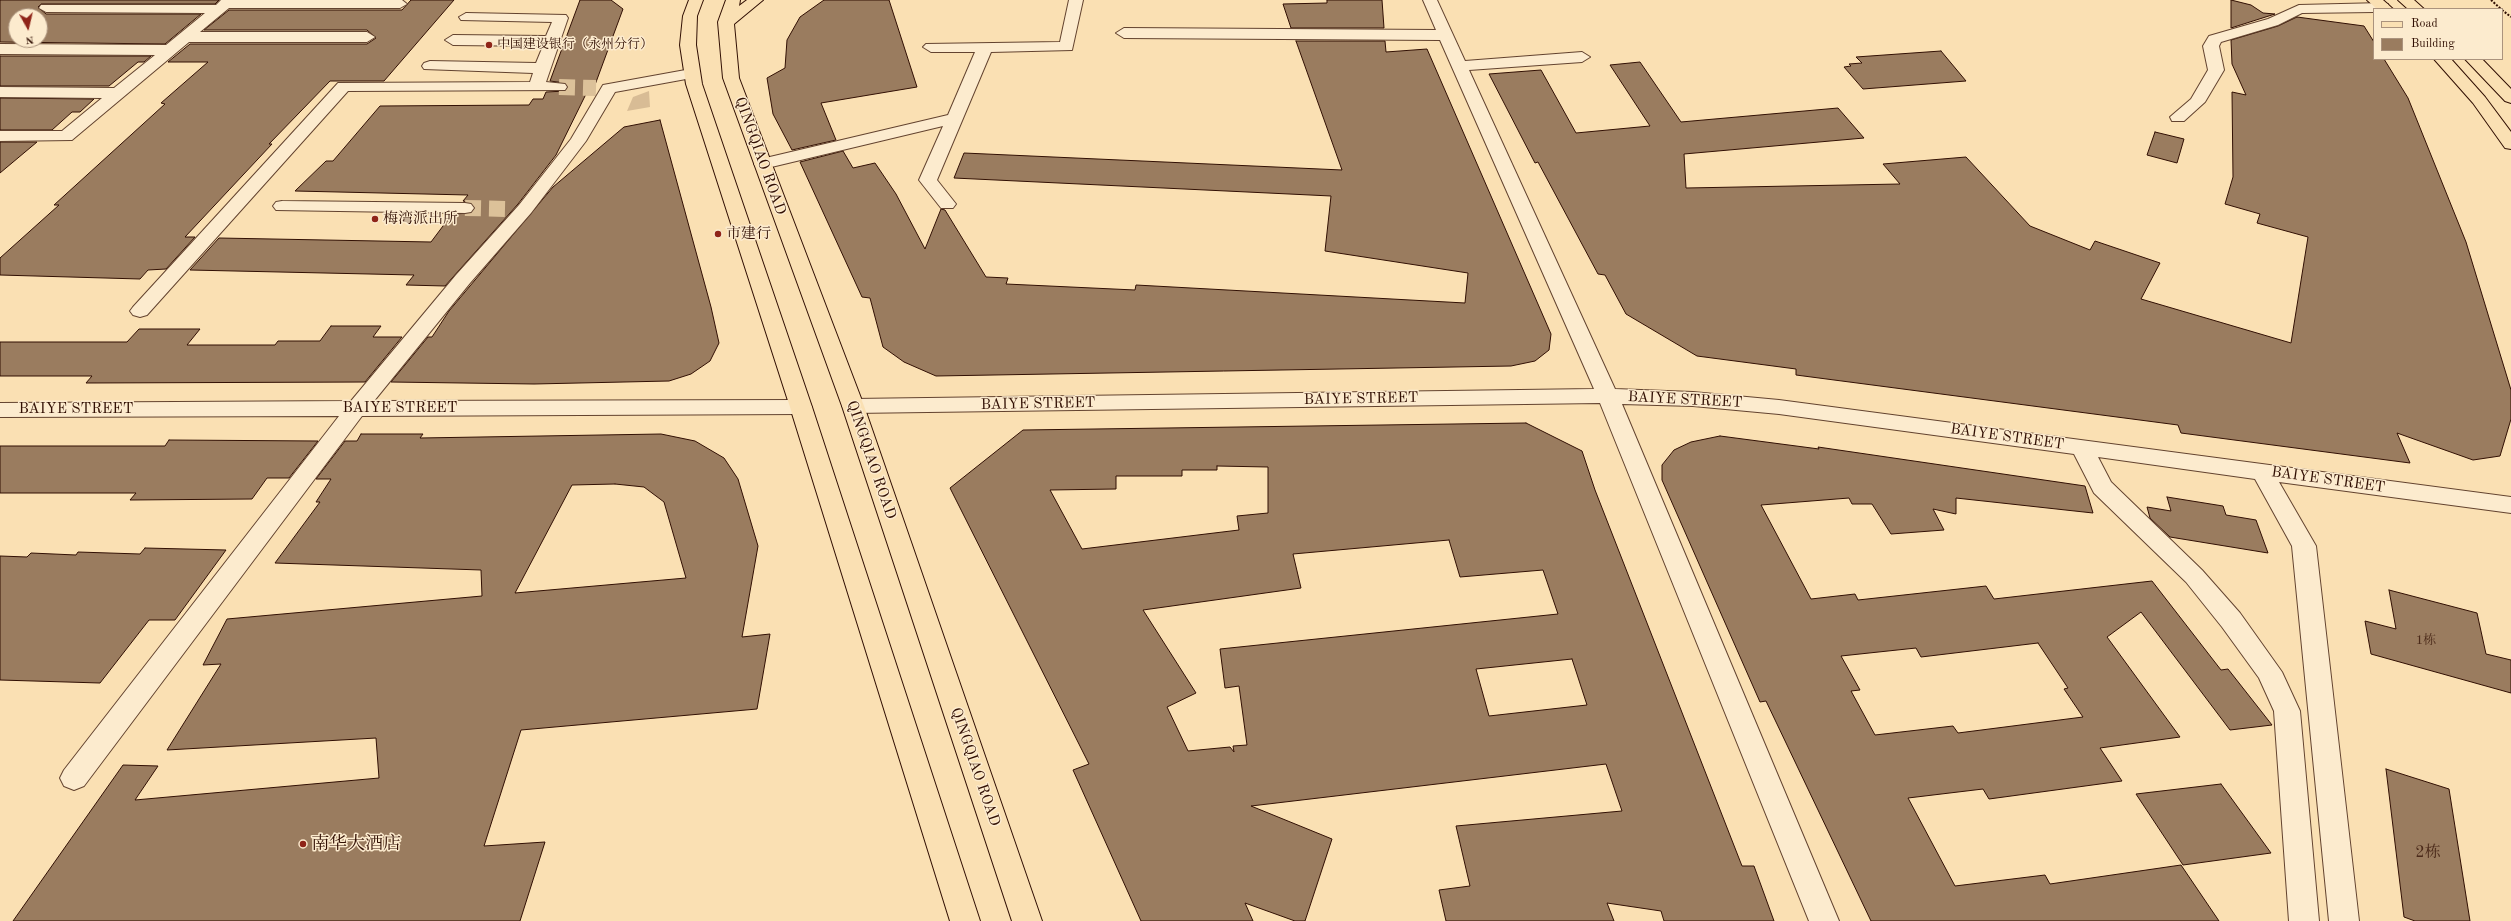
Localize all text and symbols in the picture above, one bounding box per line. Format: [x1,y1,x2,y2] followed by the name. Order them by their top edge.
[8,8,48,48] north arrow
[2373,8,2503,60] legend
[2411,18,2438,30] text: Road
[25,33,35,45] text: N
[497,37,653,53] place label: 中国建设银行（永州分行）
[2411,38,2455,50] text: Building
[484,40,494,50] marker: 中国建设银行（永州分行）
[730,95,790,217] street label: QINGQIAO ROAD
[383,210,458,228] place label: 梅湾派出所
[370,214,380,224] marker: 梅湾派出所
[726,225,771,243] place label: 市建行
[713,229,723,239] marker: 市建行
[1627,388,1743,412] street label: BAIYE STREET
[1303,389,1419,409] street label: BAIYE STREET
[980,394,1096,414] street label: BAIYE STREET
[842,398,900,522] street label: QINGQIAO ROAD
[343,399,457,417] street label: BAIYE STREET
[19,400,133,418] street label: BAIYE STREET
[1949,420,2065,454] street label: BAIYE STREET
[2270,463,2386,497] street label: BAIYE STREET
[2416,633,2436,649] house number: 1栋
[946,705,1004,829] street label: QINGQIAO ROAD
[311,833,401,855] place label: 南华大酒店
[298,839,308,849] marker: 南华大酒店
[2415,843,2441,863] house number: 2栋

